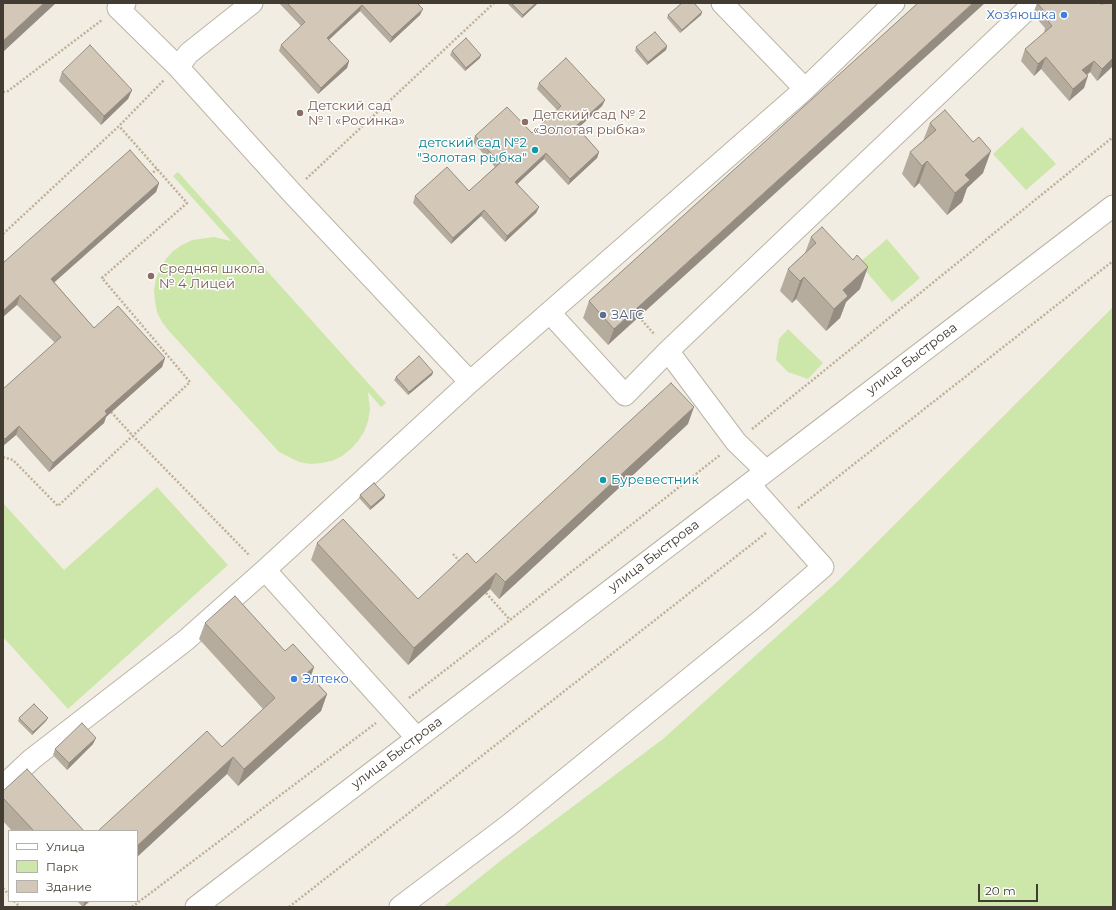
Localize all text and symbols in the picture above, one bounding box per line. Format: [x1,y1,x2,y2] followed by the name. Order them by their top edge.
[987,7,1056,23] place label: Хозяюшка
[1059,10,1069,20] marker: Хозяюшка
[308,98,405,129] place label: Детский сад № 1 «Росинка»
[533,107,646,138] place label: Детский сад № 2 «Золотая рыбка»
[295,108,305,118] marker: Детский сад № 1 «Росинка»
[520,117,530,127] marker: Детский сад № 2 «Золотая рыбка»
[417,135,527,166] place label: детский сад №2 "Золотая рыбка"
[530,145,540,155] marker: детский сад №2 "Золотая рыбка"
[159,261,265,292] place label: Средняя школа № 4 Лицей
[146,271,156,281] marker: Средняя школа № 4 Лицей
[611,307,644,323] place label: ЗАГС
[598,310,608,320] marker: ЗАГС
[864,320,960,398] street label: улица Быстрова
[611,472,699,488] place label: Буревестник
[598,475,608,485] marker: Буревестник
[606,517,702,595] street label: улица Быстрова
[302,671,349,687] place label: Элтеко
[289,674,299,684] marker: Элтеко
[349,714,445,792] street label: улица Быстрова
[8,830,138,902] legend
[46,839,85,854] text: Улица
[46,859,78,874] text: Парк
[980,876,1040,902] scale bar
[46,879,92,894] text: Здание
[985,883,1016,898] text: 20 m

